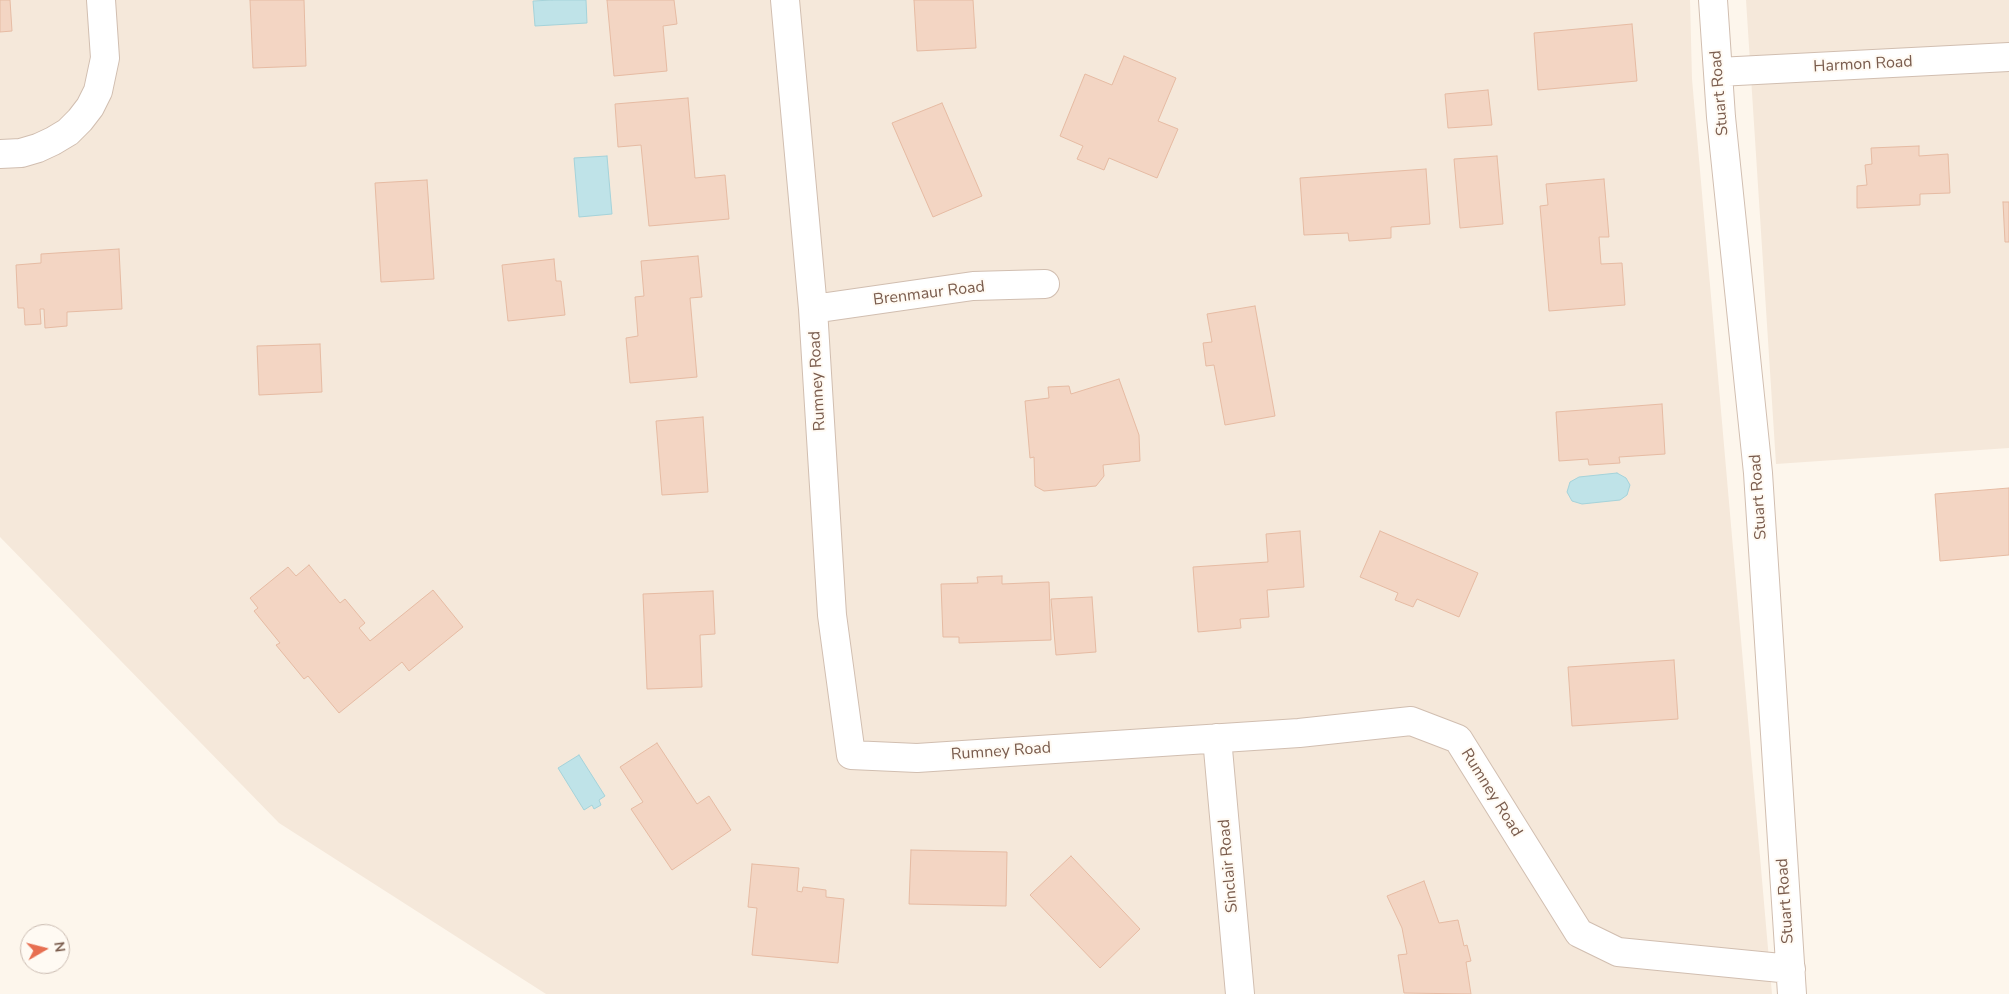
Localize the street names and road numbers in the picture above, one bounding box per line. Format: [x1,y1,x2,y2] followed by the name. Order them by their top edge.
[1707,49,1733,137] street label: Stuart Road
[1813,53,1913,77] street label: Harmon Road
[872,278,986,310] street label: Brenmaur Road
[806,330,830,432] street label: Rumney Road
[1746,453,1772,541] street label: Stuart Road
[950,739,1052,765] street label: Rumney Road
[1456,745,1526,841] street label: Rumney Road
[1215,818,1243,914] street label: Sinclair Road
[1773,857,1799,945] street label: Stuart Road

